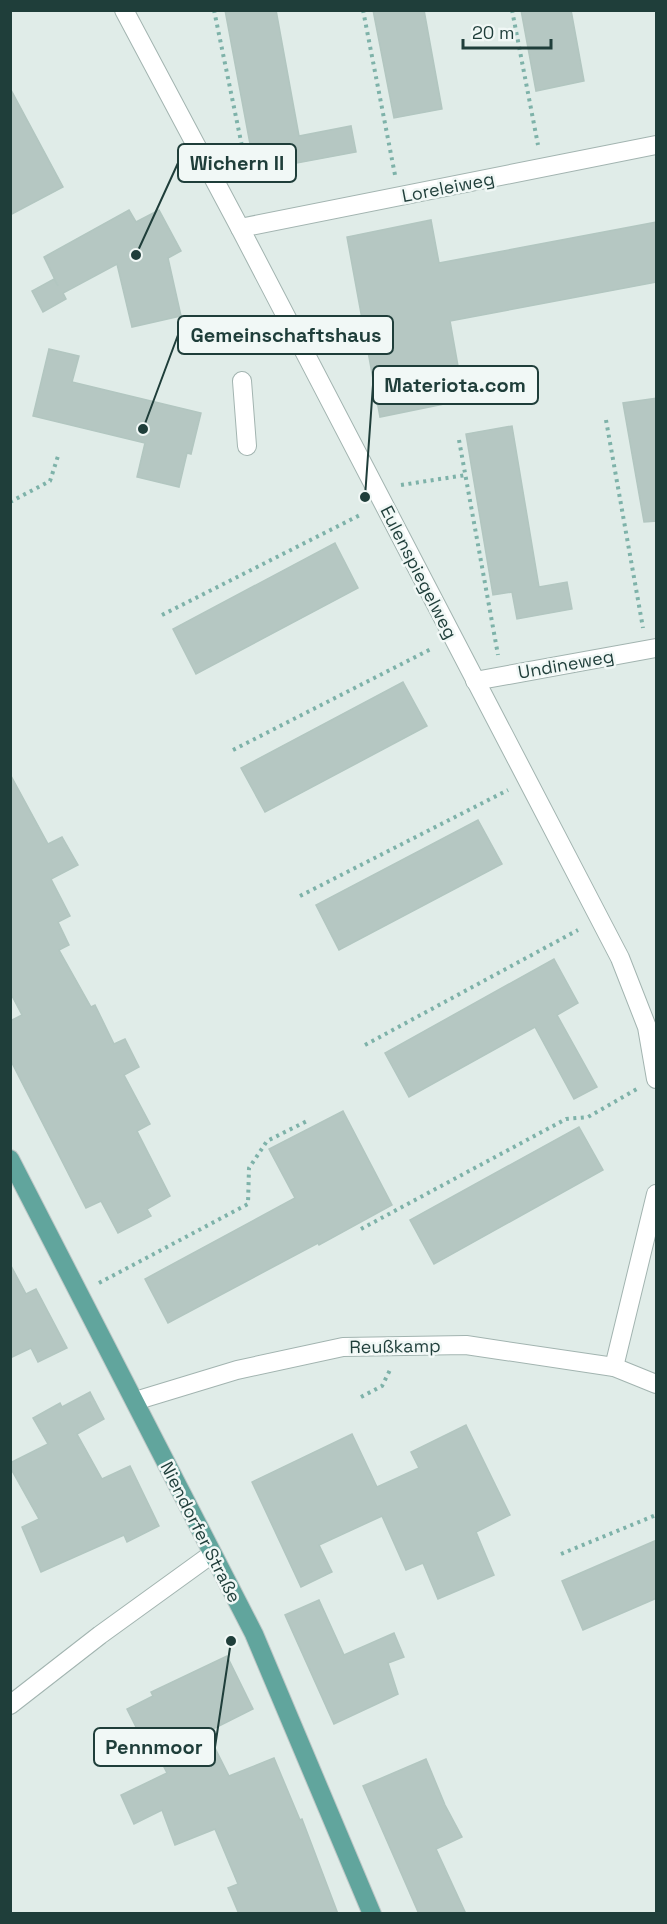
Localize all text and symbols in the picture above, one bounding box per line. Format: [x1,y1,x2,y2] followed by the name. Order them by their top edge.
[463,12,552,50] scale bar
[472,21,515,44] text: 20 m
[178,144,296,182] callout: Wichern II
[190,150,284,176] text: Wichern II
[400,167,496,207] street label: Loreleiweg
[178,316,393,354] callout: Gemeinschaftshaus
[191,322,381,348] text: Gemeinschaftshaus
[373,366,538,404] callout: Materiota.com
[384,372,526,398] text: Materiota.com
[376,502,462,642] street label: Eulenspiegelweg
[516,644,616,684] street label: Undineweg
[349,1334,441,1358] street label: Reußkamp
[156,1458,246,1606] street label: Niendorfer Straße
[94,1728,215,1766] callout: Pennmoor
[105,1734,203,1760] text: Pennmoor

